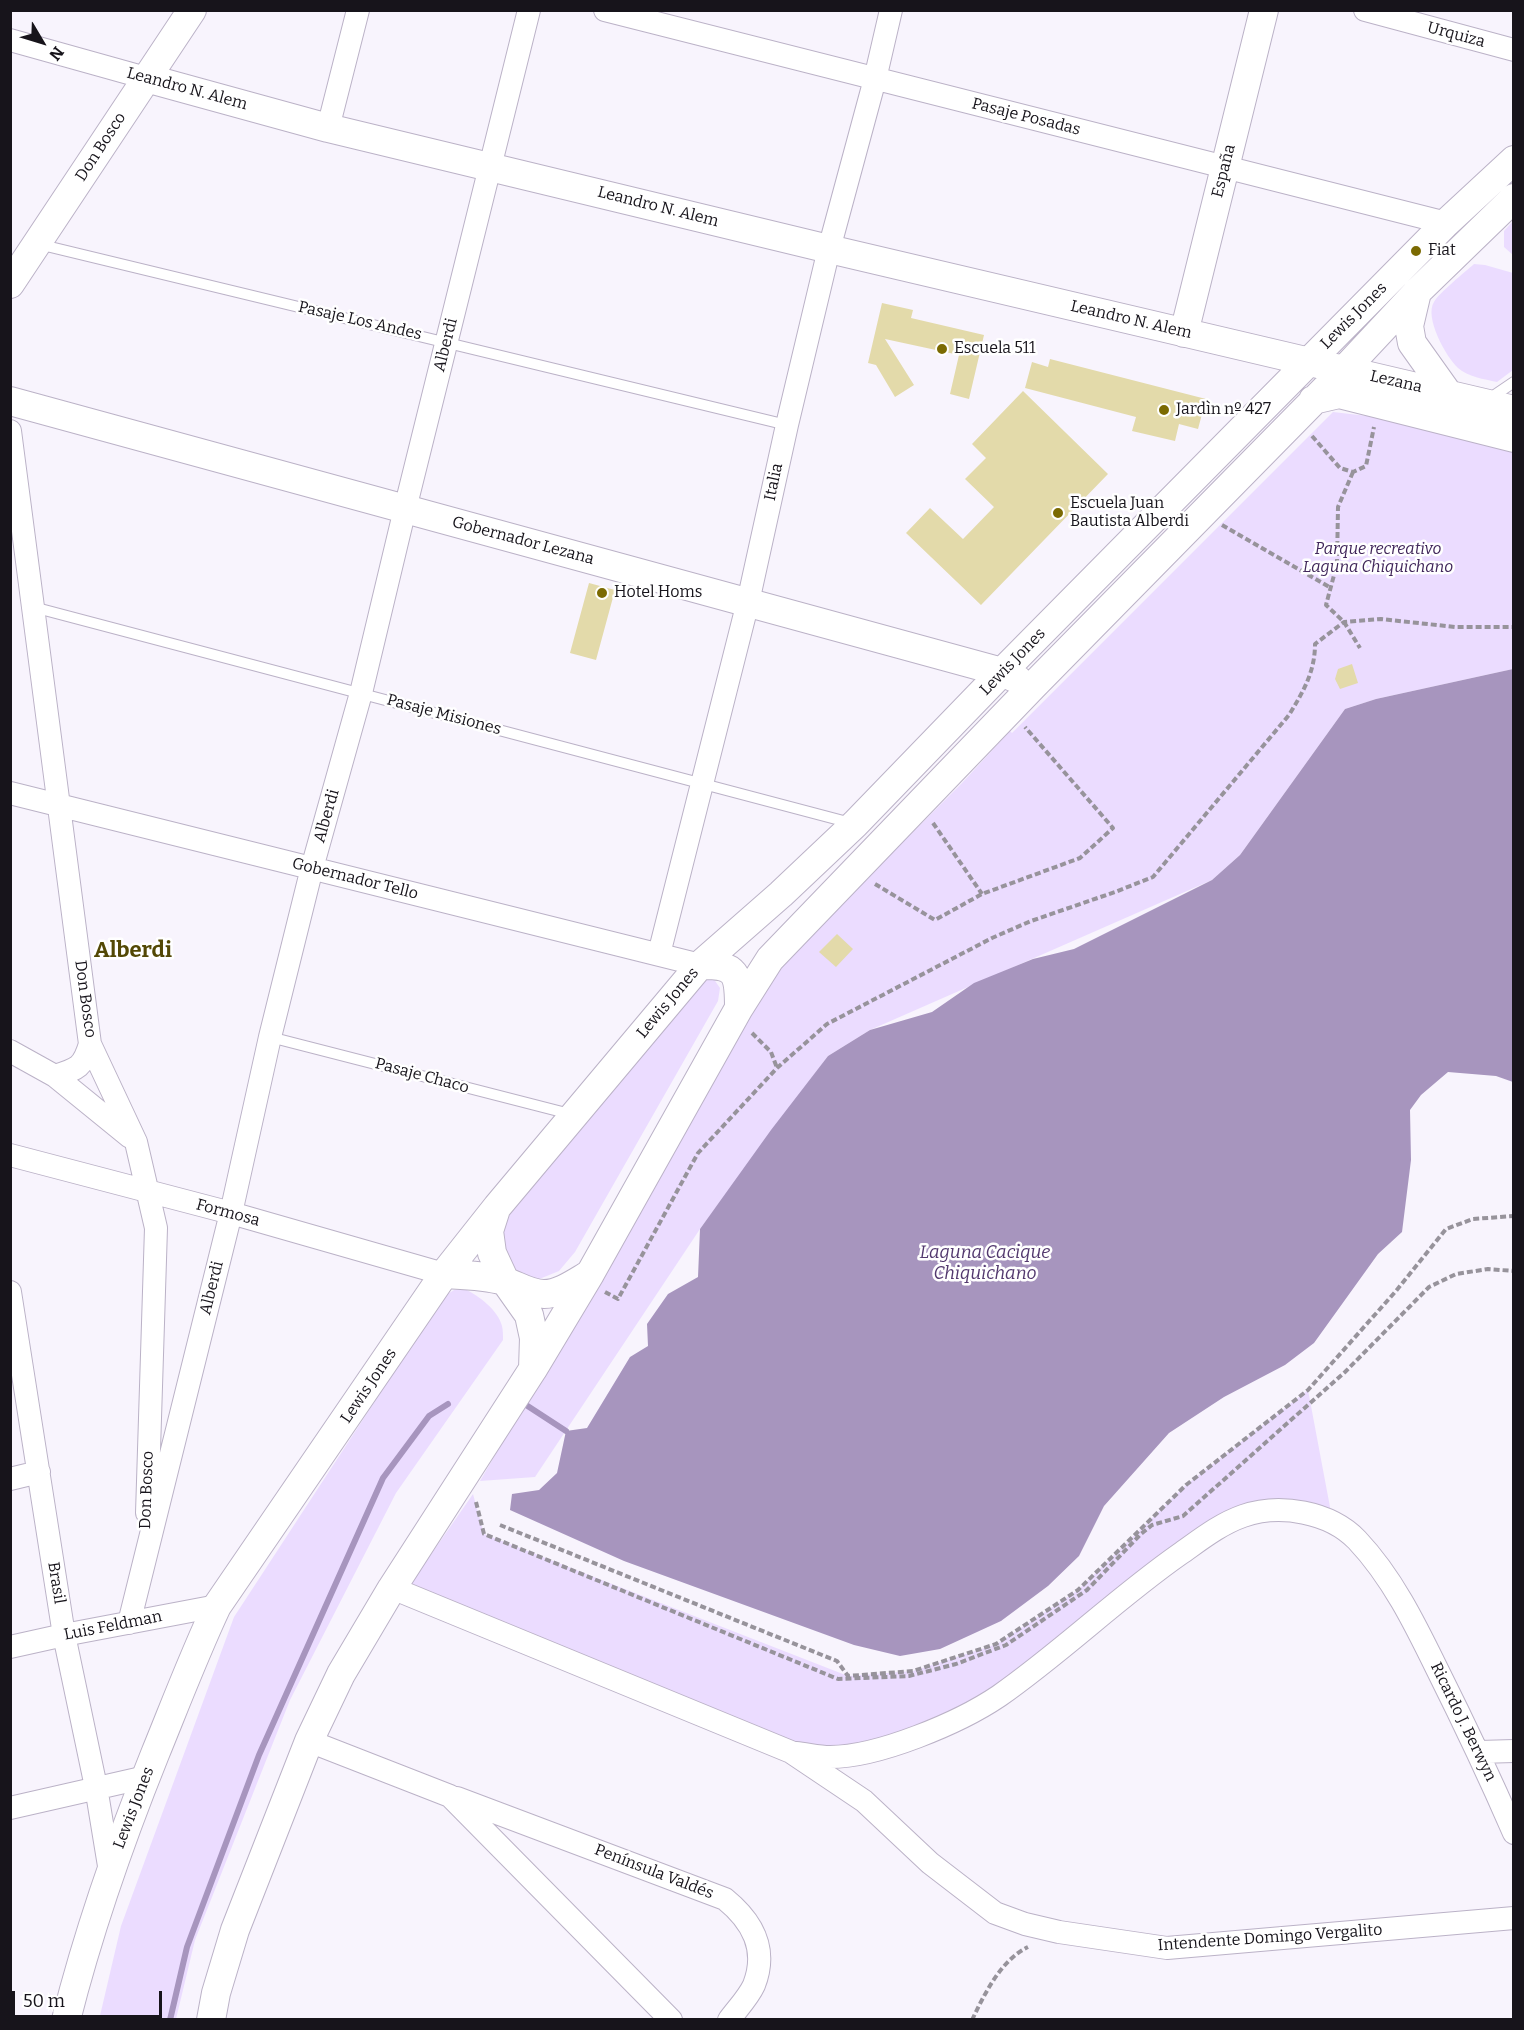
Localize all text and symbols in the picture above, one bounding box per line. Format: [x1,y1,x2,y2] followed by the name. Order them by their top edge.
[12,12,72,72] north arrow
[1425,18,1487,52] street label: Urquiza
[45,43,68,64] text: N
[125,64,249,114] street label: Leandro N. Alem
[970,94,1082,140] street label: Pasaje Posadas
[72,109,130,185] street label: Don Bosco
[1208,142,1240,200] street label: España
[596,183,720,231] street label: Leandro N. Alem
[1428,241,1456,261] place label: Fiat
[1409,244,1423,258] marker: Fiat
[1317,279,1391,353] street label: Lewis Jones
[296,297,424,345] street label: Pasaje Los Andes
[1068,297,1194,343] street label: Leandro N. Alem
[430,316,462,374] street label: Alberdi
[954,339,1036,359] place label: Escuela 511
[935,342,949,356] marker: Escuela 511
[1368,367,1424,397] street label: Lezana
[1176,400,1271,420] place label: Jardìn nº 427
[1157,403,1171,417] marker: Jardìn nº 427
[761,461,787,503] street label: Italia
[1070,494,1189,532] place label: Escuela Juan Bautista Alberdi
[1051,506,1065,520] marker: Escuela Juan Bautista Alberdi
[450,513,596,569] street label: Gobernador Lezana
[1303,540,1453,578] park label: Parque recreativo Laguna Chiquichano
[614,583,702,603] place label: Hotel Homs
[595,586,609,600] marker: Hotel Homs
[976,624,1050,700] street label: Lewis Jones
[385,690,503,740] street label: Pasaje Misiones
[310,787,344,845] street label: Alberdi
[290,854,420,904] street label: Gobernador Tello
[94,938,172,964] district label: Alberdi
[70,959,100,1039] street label: Don Bosco
[633,964,703,1042] street label: Lewis Jones
[373,1054,471,1098] street label: Pasaje Chaco
[194,1195,262,1231] street label: Formosa
[920,1242,1050,1284] water label: Laguna Cacique Chiquichano
[196,1259,228,1317] street label: Alberdi
[337,1345,401,1427] street label: Lewis Jones
[136,1451,158,1529] street label: Don Bosco
[43,1561,69,1605] street label: Brasil
[62,1607,164,1645] street label: Luis Feldman
[1426,1659,1500,1785] street label: Ricardo J. Berwyn
[110,1764,158,1852] street label: Lewis Jones
[592,1840,716,1904] street label: Península Valdés
[1157,1921,1383,1955] street label: Intendente Domingo Vergalito
[15,1979,165,2017] scale bar
[23,1990,65,2012] text: 50 m

